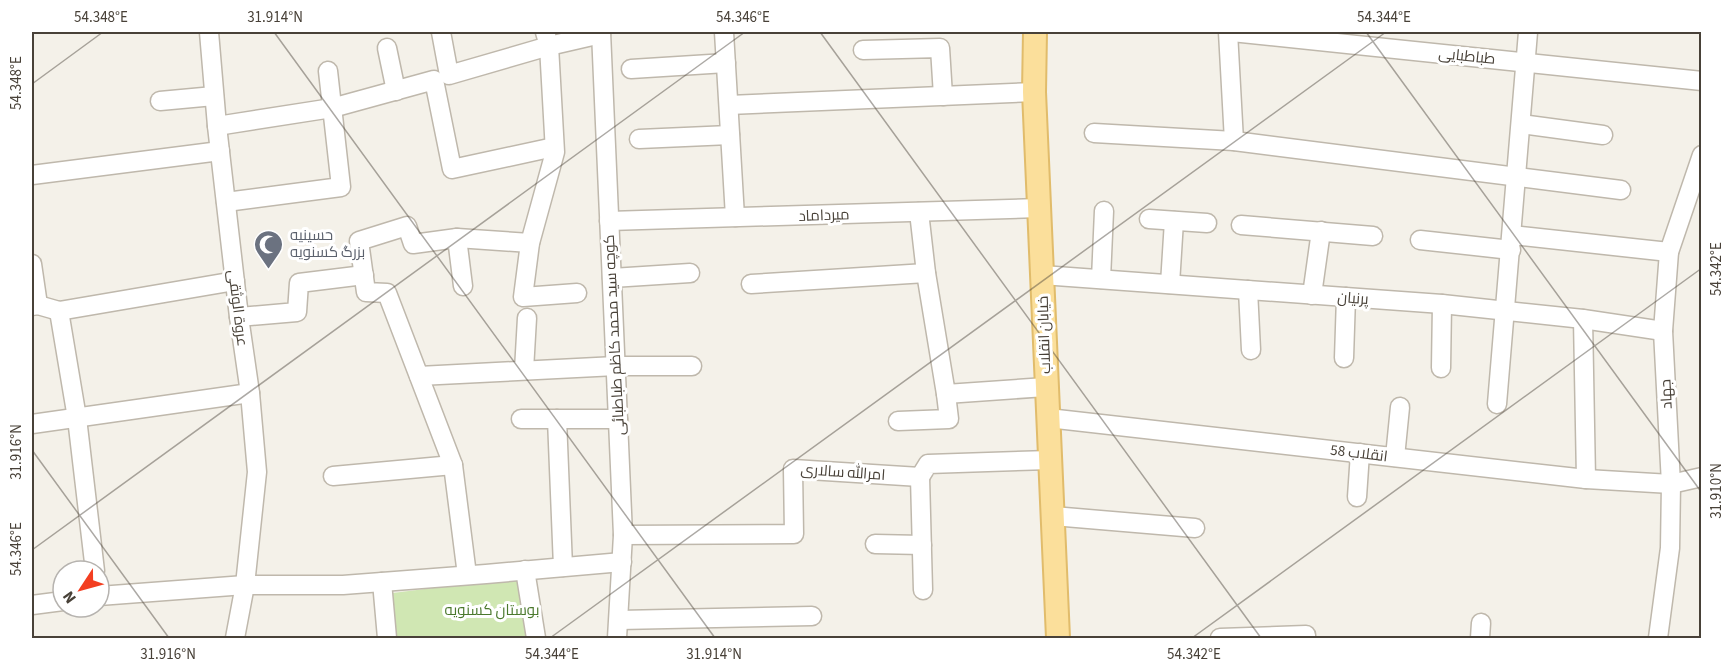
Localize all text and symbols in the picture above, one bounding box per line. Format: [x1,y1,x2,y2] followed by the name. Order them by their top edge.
[74,7,128,28] text: 54.348°E
[247,7,303,28] text: 31.914°N
[716,7,770,28] text: 54.346°E
[1357,7,1411,28] text: 54.344°E
[1437,43,1497,70] street label: طباطبایی
[6,56,27,110] text: 54.348°E
[798,204,850,227] street label: میرداماد
[290,225,365,263] place label: حسینیه بزرگ کسنویه
[253,228,285,270] mosque icon: حسینیه بزرگ کسنویه
[599,234,630,436] street label: کوچه سید محمد کاظم طباطبائی
[1706,242,1727,296] text: 54.342°E
[222,269,253,348] street label: عروة الوثقی
[1337,287,1369,310] street label: پرنیان
[1033,296,1056,374] street label: خیابان انقلاب
[1655,378,1678,409] street label: جهاد
[6,424,27,480] text: 31.916°N
[1329,440,1389,467] street label: انقلاب 58
[800,459,886,486] street label: امرالله سالاری
[1706,463,1727,519] text: 31.910°N
[6,522,27,576] text: 54.346°E
[51,559,111,619] north arrow
[58,586,82,608] text: N
[445,600,539,621] park label: بوستان کسنویه
[140,644,196,665] text: 31.916°N
[525,644,579,665] text: 54.344°E
[686,644,742,665] text: 31.914°N
[1167,644,1221,665] text: 54.342°E

